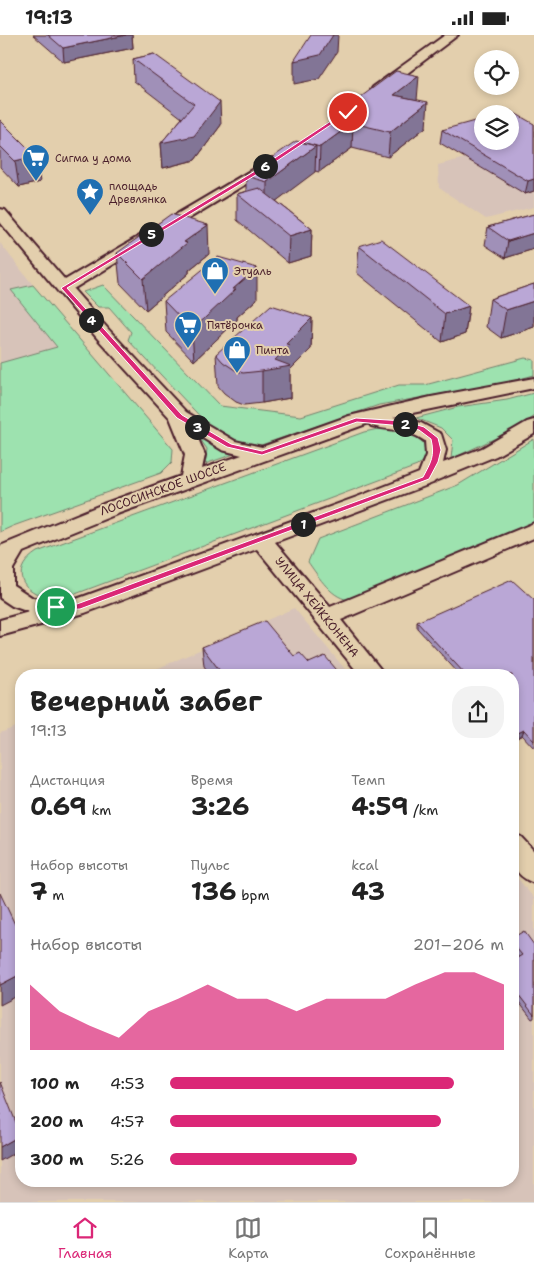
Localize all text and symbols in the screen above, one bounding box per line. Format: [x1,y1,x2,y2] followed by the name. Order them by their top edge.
[25,5,73,30] text: 19:13
[474,50,519,150] map controls
[474,50,519,95] button: locate
[327,91,369,133] pin
[334,98,362,126] icon: check
[474,105,519,150] button: layers
[21,143,51,182] supermarket icon: Сигма у дома
[55,151,131,166] place label: Сигма у дома
[252,153,278,179] pin: 6
[261,157,270,175] text: 6
[75,177,105,216] place icon: площадь Древлянка
[109,179,167,207] place label: площадь Древлянка
[138,221,164,247] pin: 5
[147,225,156,243] text: 5
[200,256,230,295] shop icon: Этуаль
[234,264,272,279] place label: Этуаль
[78,307,104,333] pin: 4
[173,310,203,349] supermarket icon: Пятёрочка
[87,311,96,329] text: 4
[207,318,263,333] place label: Пятёрочка
[222,335,252,374] shop icon: Пинта
[256,343,289,358] place label: Пинта
[392,411,418,437] pin: 2
[184,415,210,439] pin: 3
[401,415,410,433] text: 2
[193,418,202,436] text: 3
[98,459,228,519] street label: ЛОСОСИНСКОЕ ШОССЕ
[290,511,316,537] pin: 1
[300,515,307,533] text: 1
[271,553,363,661] street label: УЛИЦА ХЕЙККОНЕНА
[35,586,77,628] pin
[42,593,70,621] icon: arrive
[30,682,262,720] text: Вечерний забег
[452,686,504,738] button: share
[30,720,67,741] text: 19:13
[30,771,105,789] text: Дистанция
[191,771,233,789] text: Время
[351,771,385,789] text: Темп
[30,789,87,823] text: 0.69
[191,789,250,823] text: 3:26
[351,789,408,823] text: 4:59
[87,801,111,819] text: km
[408,801,438,819] text: /km
[30,856,128,874] text: Набор высоты
[191,856,230,874] text: Пульс
[351,856,379,874] text: kcal
[30,874,48,908] text: 7
[191,874,237,908] text: 136
[351,874,385,908] text: 43
[48,886,64,904] text: m
[237,886,270,904] text: bpm
[30,934,142,955] text: Набор высоты
[413,934,504,955] text: 201–206 m
[30,1073,79,1094] text: 100 m
[110,1073,145,1094] text: 4:53
[30,1111,83,1132] text: 200 m
[110,1111,145,1132] text: 4:57
[30,1149,84,1170] text: 300 m
[110,1149,144,1170] text: 5:26
[58,1214,112,1262] tab: Главная
[228,1214,268,1262] tab: Карта
[384,1214,476,1262] tab: Сохранённые

